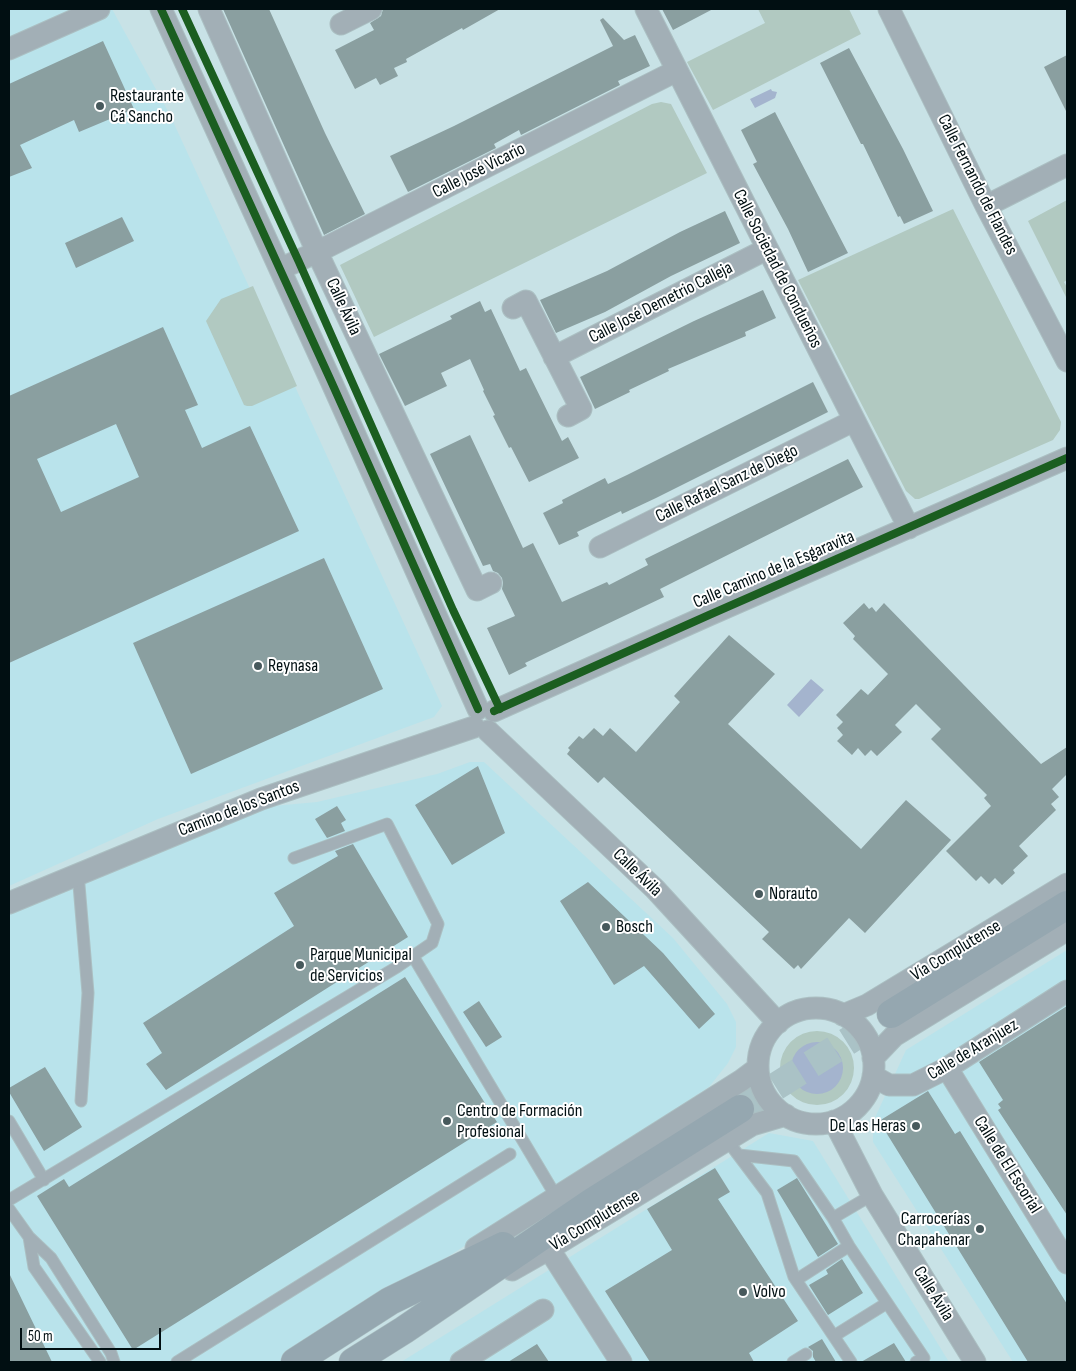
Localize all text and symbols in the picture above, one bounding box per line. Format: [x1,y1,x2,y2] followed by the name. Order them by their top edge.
[110,85,184,128] place label: Restaurante Cá Sancho
[94,100,106,112] marker: Restaurante Cá Sancho
[932,111,1022,259] street label: Calle Fernando de Flandes
[429,138,529,204] street label: Calle José Vicario
[728,186,826,352] street label: Calle Sociedad de Condueños
[585,257,737,349] street label: Calle José Demetrio Calleja
[320,275,366,339] street label: Calle Ávila
[652,440,802,528] street label: Calle Rafael Sanz de Diego
[690,526,858,614] street label: Calle Camino de la Esgaravita
[268,655,318,677] place label: Reynasa
[252,660,264,672] marker: Reynasa
[175,776,303,842] street label: Camino de los Santos
[608,844,666,902] street label: Calle Ávila
[769,883,818,905] place label: Norauto
[753,888,765,900] marker: Norauto
[616,916,653,938] place label: Bosch
[907,916,1005,986] street label: Vía Complutense
[600,921,612,933] marker: Bosch
[310,944,412,986] place label: Parque Municipal de Servicios
[294,959,306,971] marker: Parque Municipal de Servicios
[924,1015,1022,1085] street label: Calle de Aranjuez
[457,1100,582,1142] place label: Centro de Formación Profesional
[969,1112,1045,1218] street label: Calle de El Escorial
[441,1115,453,1127] marker: Centro de Formación Profesional
[829,1115,906,1137] place label: De Las Heras
[910,1120,922,1132] marker: De Las Heras
[546,1186,644,1256] street label: Vía Complutense
[898,1208,970,1250] place label: Carrocerías Chapahenar
[974,1223,986,1235] marker: Carrocerías Chapahenar
[908,1263,958,1325] street label: Calle Ávila
[753,1281,786,1303] place label: Volvo
[737,1286,749,1298] marker: Volvo
[22,1318,164,1350] scale bar
[28,1327,53,1346] text: 50 m

